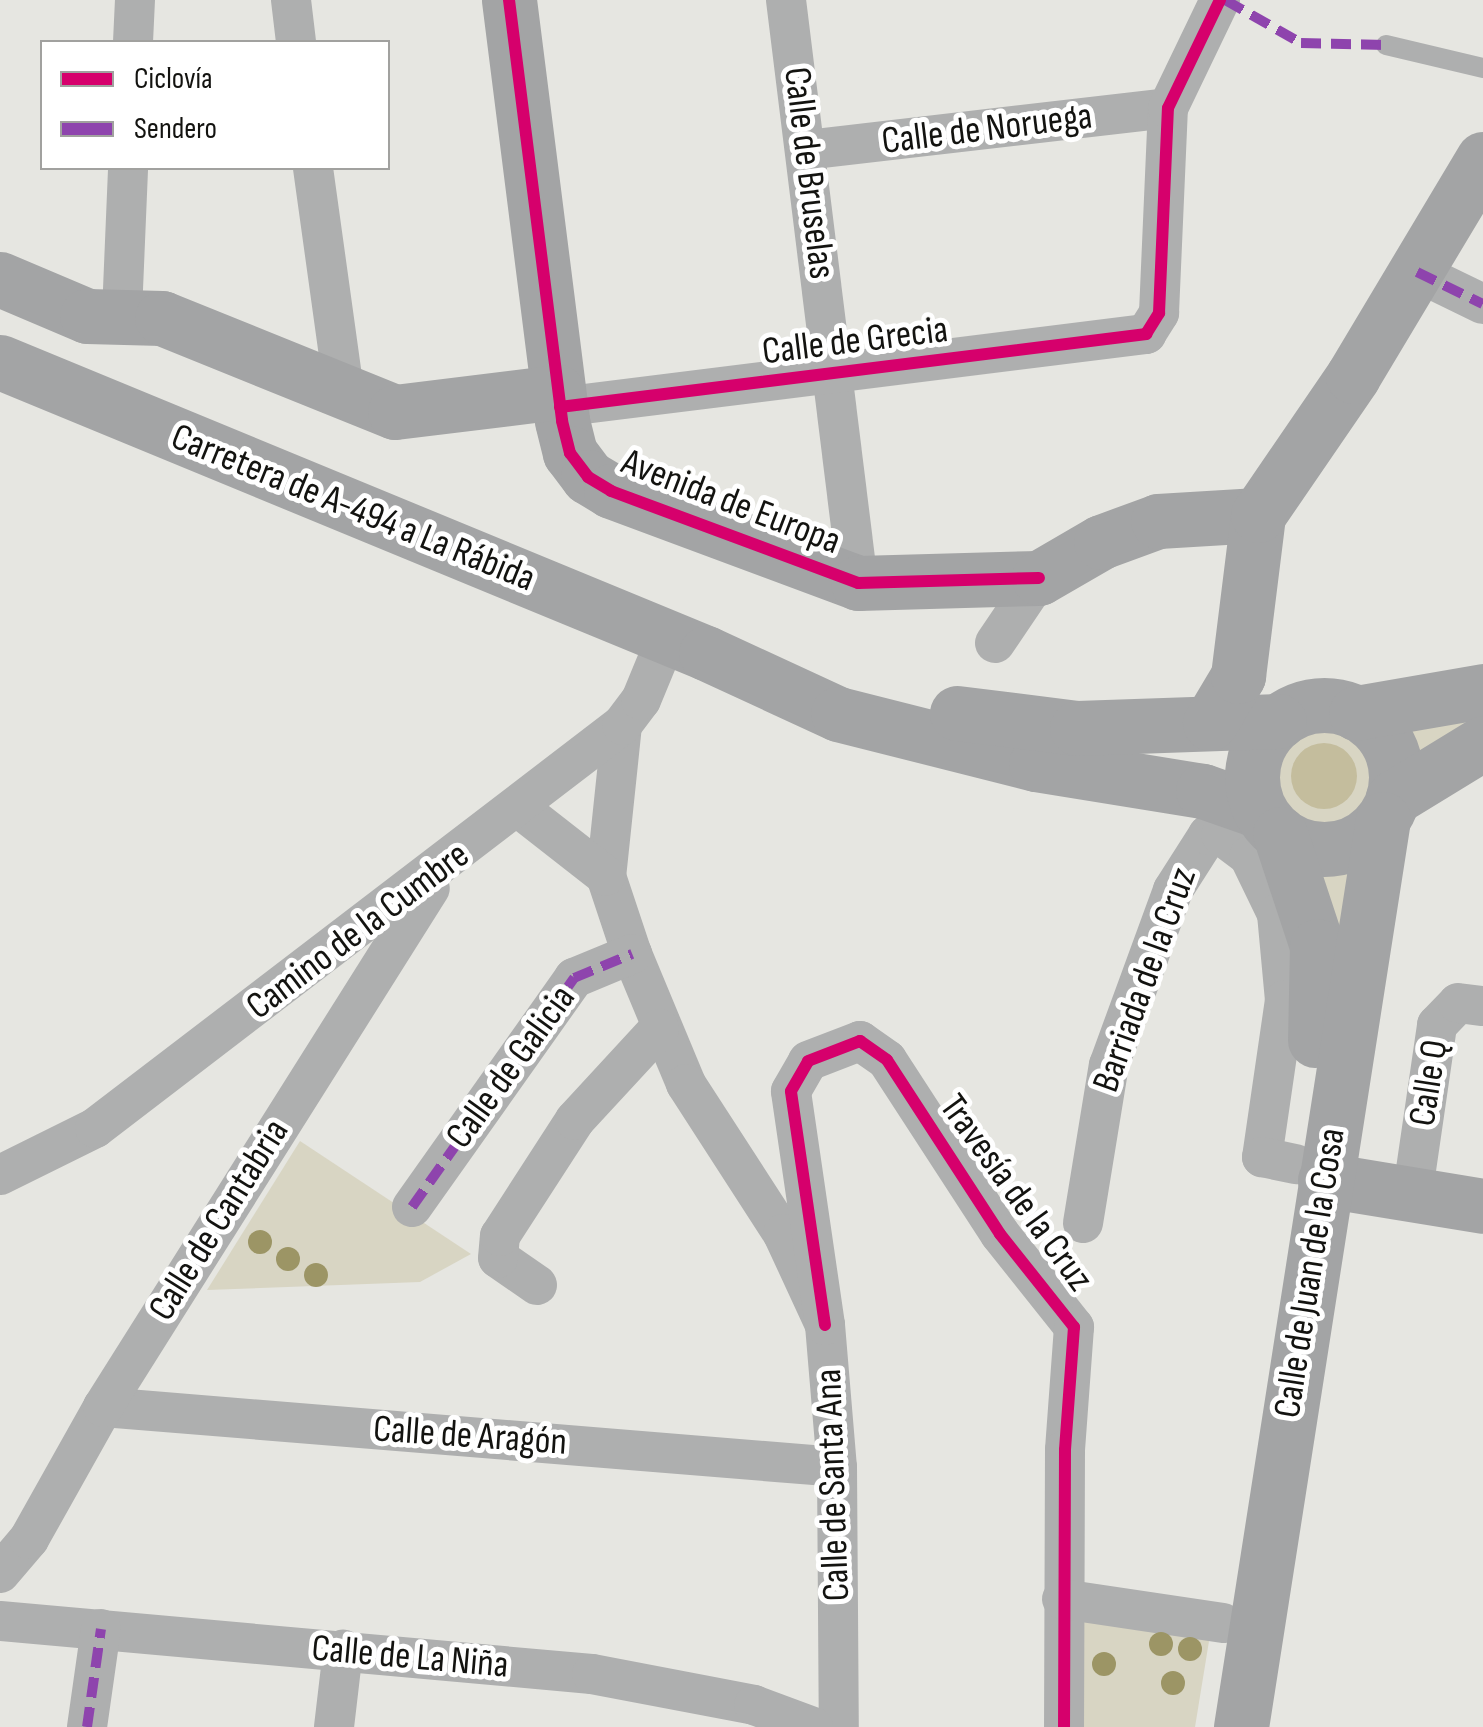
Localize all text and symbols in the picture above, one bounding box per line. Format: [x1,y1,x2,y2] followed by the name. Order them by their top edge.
[40,40,390,170] legend
[134,61,213,97] text: Ciclovía
[773,65,845,281] street label: Calle de Bruselas
[879,93,1095,165] street label: Calle de Noruega
[134,111,217,147] text: Sendero
[760,307,950,375] street label: Calle de Grecia
[165,414,541,602] street label: Carretera de A-494 a La Rábida
[615,439,847,565] street label: Avenida de Europa
[238,833,478,1029] street label: Camino de la Cumbre
[1083,862,1207,1098] street label: Barriada de la Cruz
[437,977,585,1157] street label: Calle de Galicia
[1400,1037,1458,1129] street label: Calle Q
[929,1086,1103,1300] street label: Travesía de la Cruz
[139,1111,299,1329] street label: Calle de Cantabria
[1265,1125,1355,1421] street label: Calle de Juan de la Cosa
[806,1368,860,1602] street label: Calle de Santa Ana
[372,1406,568,1466] street label: Calle de Aragón
[310,1626,510,1688] street label: Calle de La Niña

